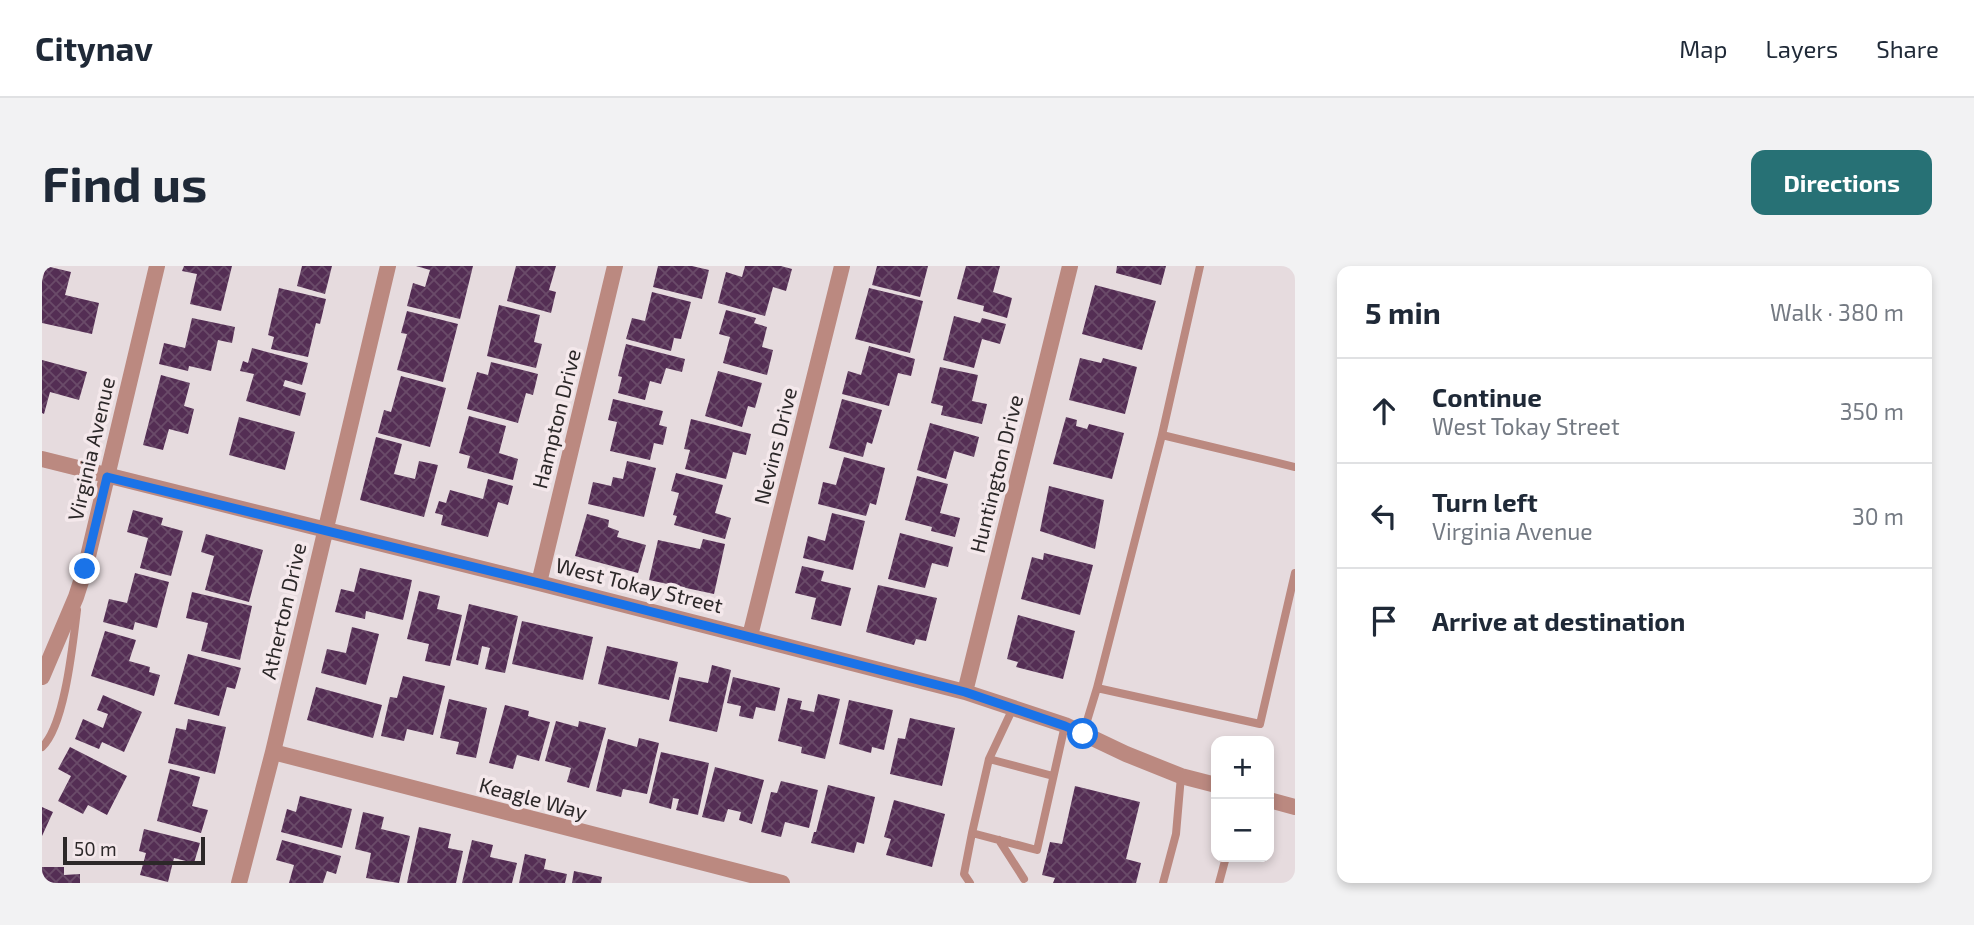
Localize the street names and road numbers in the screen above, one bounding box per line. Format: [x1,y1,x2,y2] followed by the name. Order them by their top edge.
[526,346,585,491] street label: Hampton Drive
[62,374,119,523] street label: Virginia Avenue
[748,385,801,507] street label: Nevins Drive
[964,392,1027,555] street label: Huntington Drive
[255,540,310,681] street label: Atherton Drive
[553,552,726,617] street label: West Tokay Street
[477,771,590,824] street label: Keagle Way

